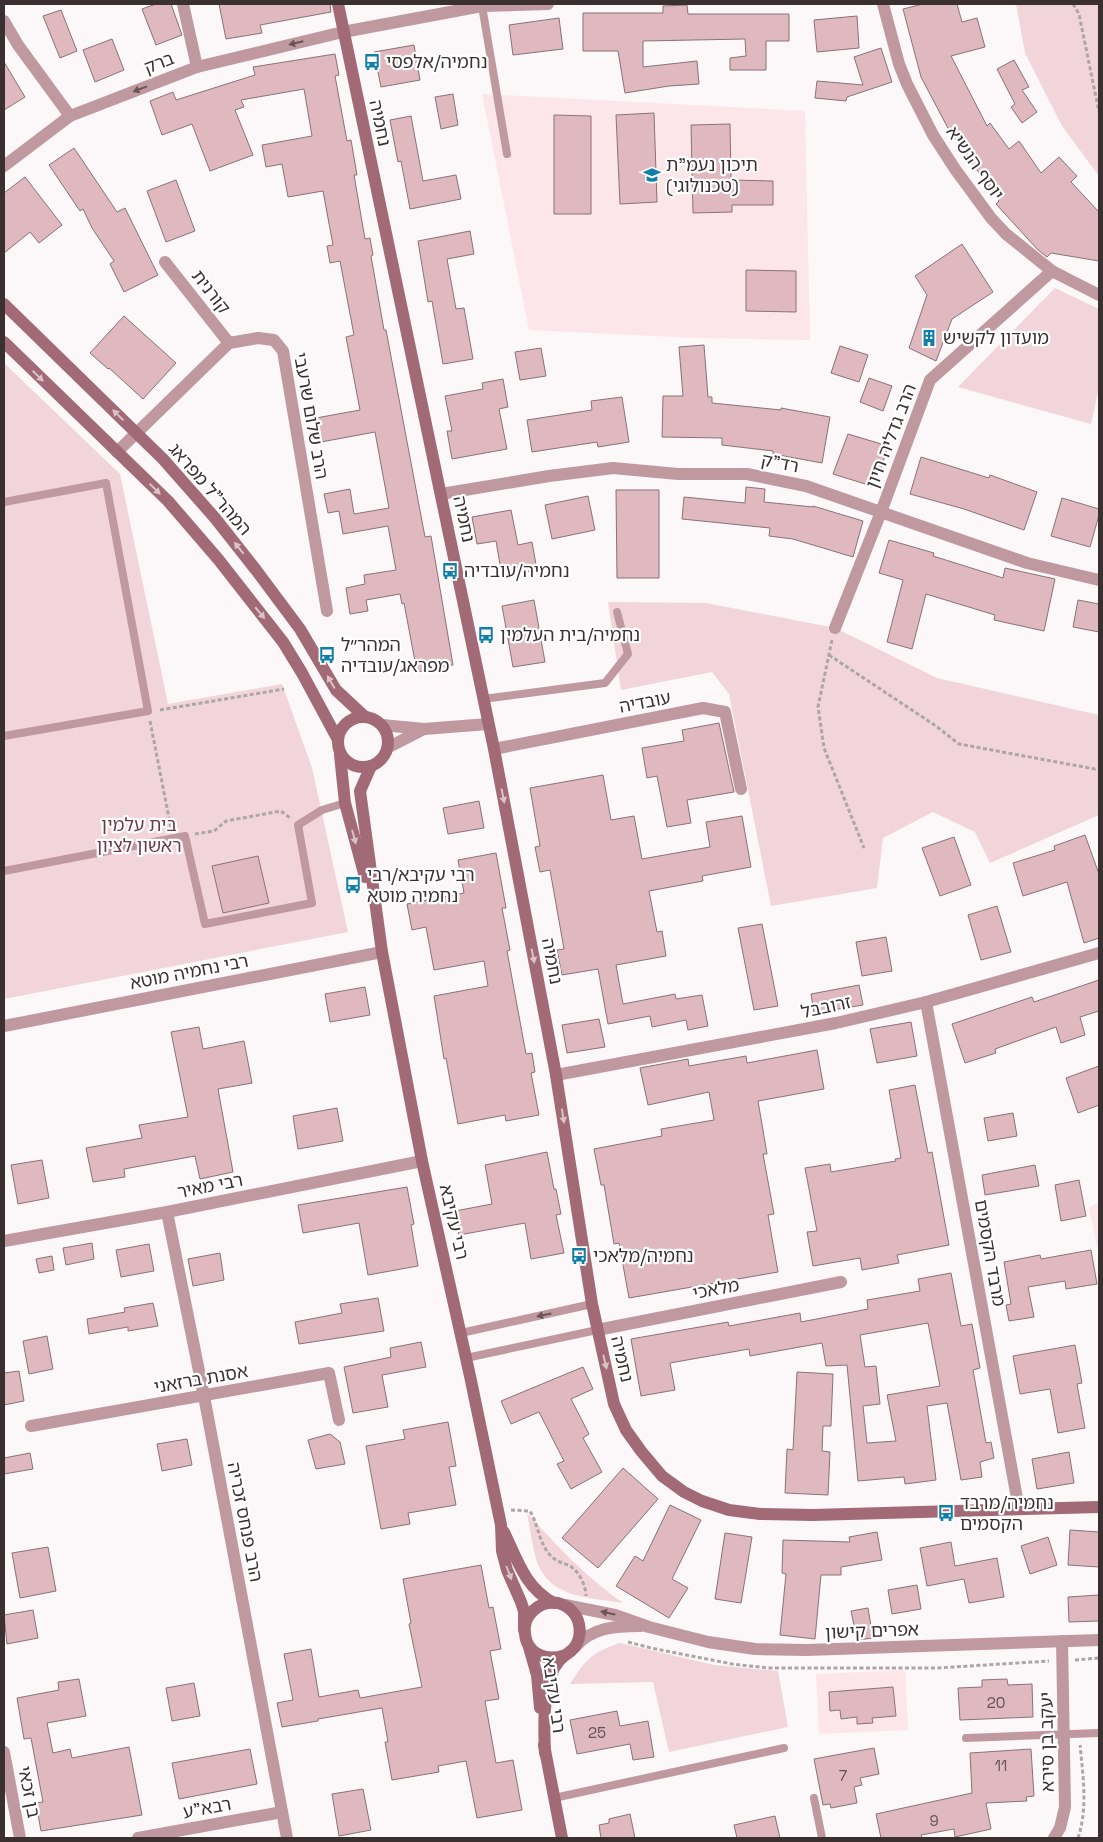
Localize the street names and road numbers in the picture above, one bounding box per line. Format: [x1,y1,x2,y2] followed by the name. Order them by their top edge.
[140,46,177,79] street label: ברק
[364,98,397,148] street label: נחמיה
[942,121,1009,204] street label: יוסף הנשיא
[187,265,236,318] street label: קורנית
[289,351,334,481] street label: הרב שלום שרעבי
[860,380,921,491] street label: הרב גדליה חיון
[164,438,257,540] street label: המהר"ל מפראג
[759,448,801,477] street label: רד"ק
[448,494,481,544] street label: נחמיה
[617,685,673,718] street label: עובדיה
[537,936,568,986] street label: נחמיה
[128,949,250,994] street label: רבי נחמיה מוטא
[799,990,853,1023] street label: זרובבל
[175,1168,245,1203] street label: רבי מאיר
[435,1182,474,1262] street label: רבי עקיבא
[970,1198,1011,1308] street label: מרבד הקסמים
[691,1273,741,1304] street label: מלאכי
[606,1333,639,1384] street label: נחמיה
[152,1359,250,1398] street label: אסנת ברזאני
[223,1460,268,1584] street label: הרב פנחס זכריה
[825,1617,919,1644] street label: אפרים קישון
[538,1655,571,1735] street label: רבי עקיבא
[1034,1692,1059,1792] street label: יעקב בן סירא
[13,1764,46,1820] street label: בן זכאי
[181,1792,233,1823] street label: רבא"ע

